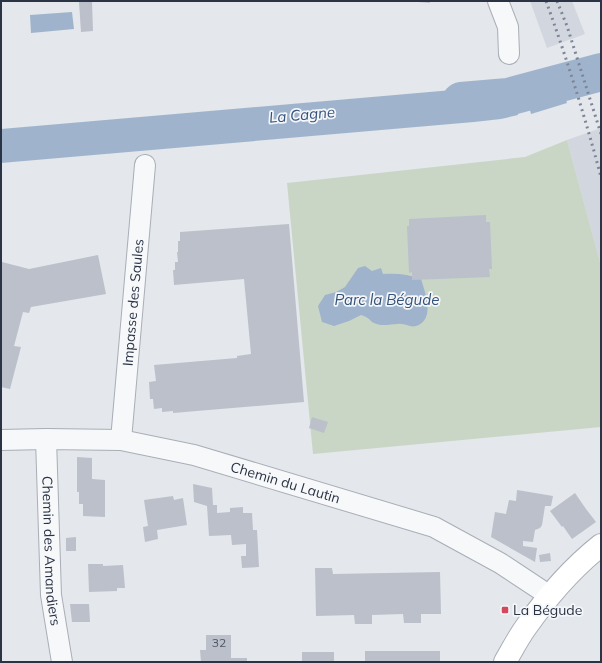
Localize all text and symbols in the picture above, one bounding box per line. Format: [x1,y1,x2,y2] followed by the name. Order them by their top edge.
[268,102,336,127] water label: La Cagne
[118,238,148,367] street label: Impasse des Saules
[335,290,439,309] water label: Parc la Bégude
[228,457,342,507] street label: Chemin du Lautin
[38,476,65,627] street label: Chemin des Amandiers
[513,601,582,619] place label: La Bégude
[500,605,510,615] marker: La Bégude
[212,635,226,650] house number: 32

